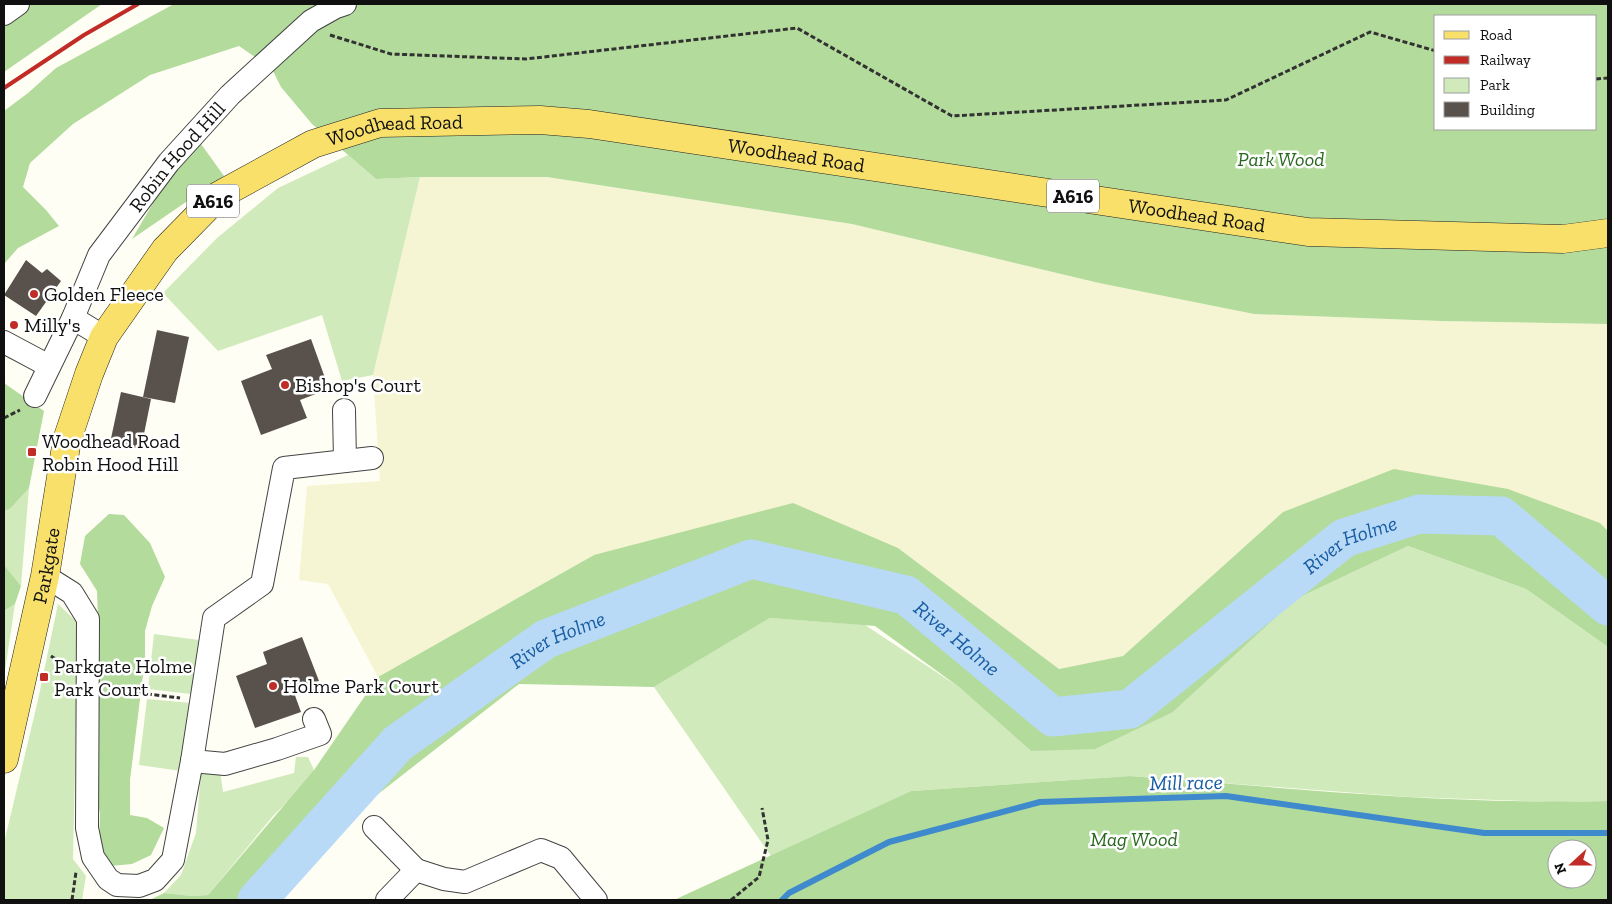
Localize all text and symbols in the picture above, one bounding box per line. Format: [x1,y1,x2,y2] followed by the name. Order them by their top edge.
[1434,15,1597,130] legend
[1480,26,1513,44] text: Road
[1480,51,1531,69] text: Railway
[1480,76,1510,94] text: Park
[124,97,230,217] street label: Robin Hood Hill
[1480,101,1535,119] text: Building
[324,109,463,151] street label: Woodhead Road
[726,133,866,177] street label: Woodhead Road
[1238,147,1325,171] park label: Park Wood
[1047,180,1099,212] road number: A616
[187,185,239,218] road number: A616
[1127,193,1267,237] street label: Woodhead Road
[44,282,164,306] place label: Golden Fleece
[28,288,40,300] marker: Golden Fleece
[24,313,80,337] place label: Milly's
[8,319,20,331] marker: Milly's
[295,373,422,397] place label: Bishop's Court
[279,379,291,391] marker: Bishop's Court
[42,429,180,476] place label: Woodhead Road Robin Hood Hill
[26,446,38,458] marker: Woodhead Road Robin Hood Hill
[1297,509,1400,579] water label: River Holme
[27,526,65,606] street label: Parkgate
[909,595,1006,681] water label: River Holme
[504,605,608,673] water label: River Holme
[54,654,192,701] place label: Parkgate Holme Park Court
[38,671,50,683] marker: Parkgate Holme Park Court
[283,674,439,698] place label: Holme Park Court
[267,680,279,692] marker: Holme Park Court
[1149,769,1223,795] water label: Mill race
[1090,827,1178,851] park label: Mag Wood
[1547,839,1597,889] north arrow
[1550,860,1570,876] text: N

